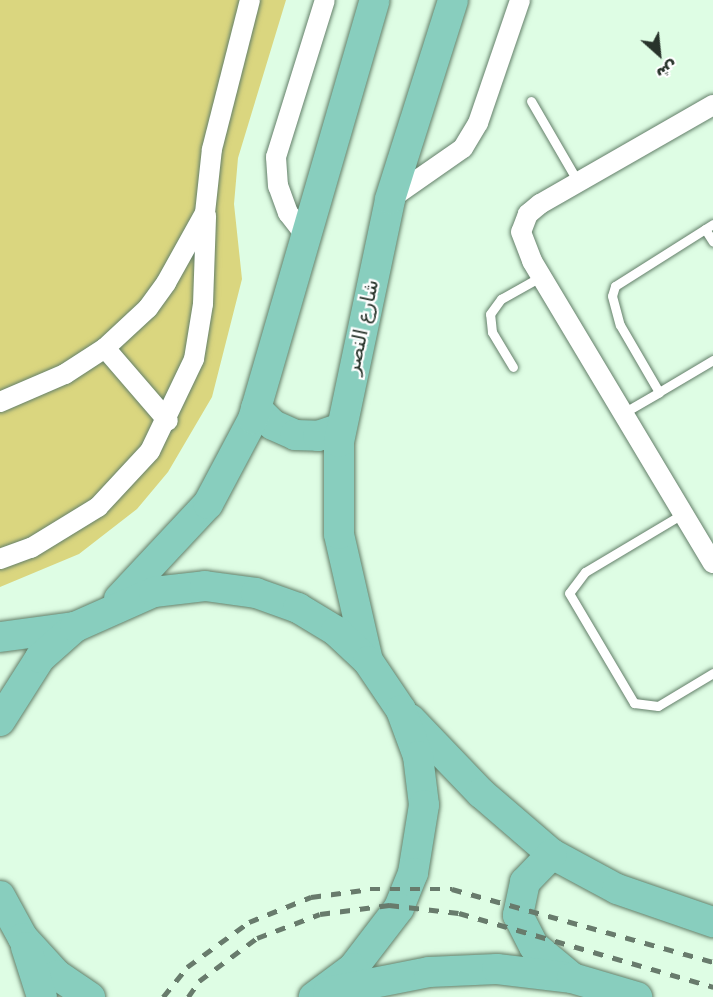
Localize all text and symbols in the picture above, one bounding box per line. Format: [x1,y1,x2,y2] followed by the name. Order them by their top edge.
[629,24,689,84] north arrow
[653,57,682,84] text: ش
[340,277,384,377] street label: شارع النصر

